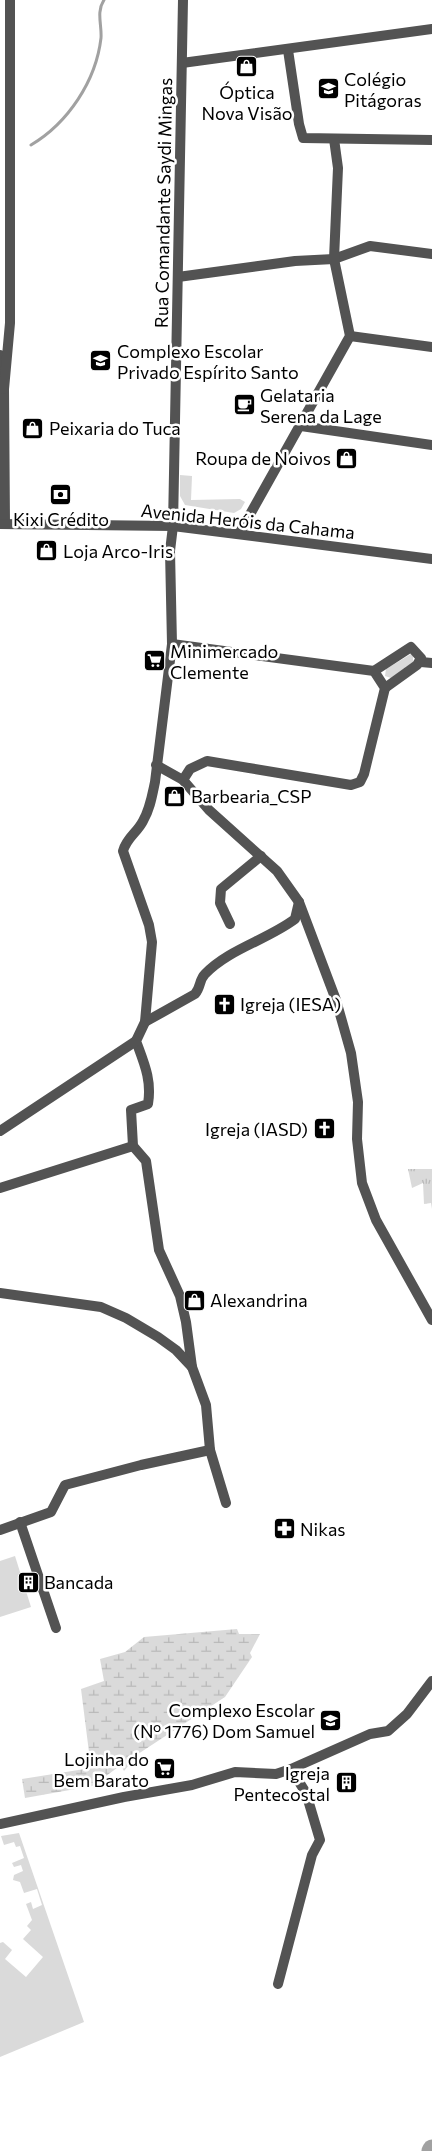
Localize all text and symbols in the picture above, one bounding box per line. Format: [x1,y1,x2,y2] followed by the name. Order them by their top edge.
[235,55,259,79] shop icon: Óptica Nova Visão
[344,68,422,111] place label: Colégio Pitágoras
[316,77,340,101] school or university icon: Colégio Pitágoras
[150,78,176,328] street label: Rua Comandante Saydi Mingas
[201,81,293,124] place label: Óptica Nova Visão
[117,340,299,383] place label: Complexo Escolar Privado Espírito Santo
[89,349,113,373] school or university icon: Complexo Escolar Privado Espírito Santo
[260,384,382,427] place label: Gelataria Serena da Lage
[232,393,256,417] cafe icon: Gelataria Serena da Lage
[21,416,45,440] shop icon: Peixaria do Tuca
[49,417,181,439] place label: Peixaria do Tuca
[335,446,359,470] shop icon: Roupa de Noivos
[195,447,331,469] place label: Roupa de Noivos
[49,482,73,506] bank icon: Kixi Crédito
[140,499,356,543] street label: Avenida Heróis da Cahama
[13,508,109,530] place label: Kixi Crédito
[35,539,59,563] shop icon: Loja Arco-Iris
[63,540,173,562] place label: Loja Arco-Iris
[170,640,278,683] place label: Minimercado Clemente
[142,649,166,673] supermarket icon: Minimercado Clemente
[163,784,187,808] shop icon: Barbearia_CSP
[191,785,311,807] place label: Barbearia_CSP
[212,992,236,1016] church icon: Igreja (IESA)
[240,993,341,1015] place label: Igreja (IESA)
[312,1117,336,1141] church icon: Igreja (IASD)
[205,1118,308,1140] place label: Igreja (IASD)
[182,1288,206,1312] shop icon: Alexandrina
[210,1289,308,1311] place label: Alexandrina
[272,1517,296,1541] pharmacy icon: Nikas
[300,1518,346,1540] place label: Nikas
[16,1570,40,1594] building icon: Bancada
[44,1571,113,1593] place label: Bancada
[133,1699,315,1742] place label: Complexo Escolar (Nº 1776) Dom Samuel
[319,1708,343,1732] school or university icon: Complexo Escolar (Nº 1776) Dom Samuel
[53,1748,149,1791] place label: Lojinha do Bem Barato
[153,1757,177,1781] supermarket icon: Lojinha do Bem Barato
[233,1762,330,1805] place label: Igreja Pentecostal
[334,1771,358,1795] building icon: Igreja Pentecostal

